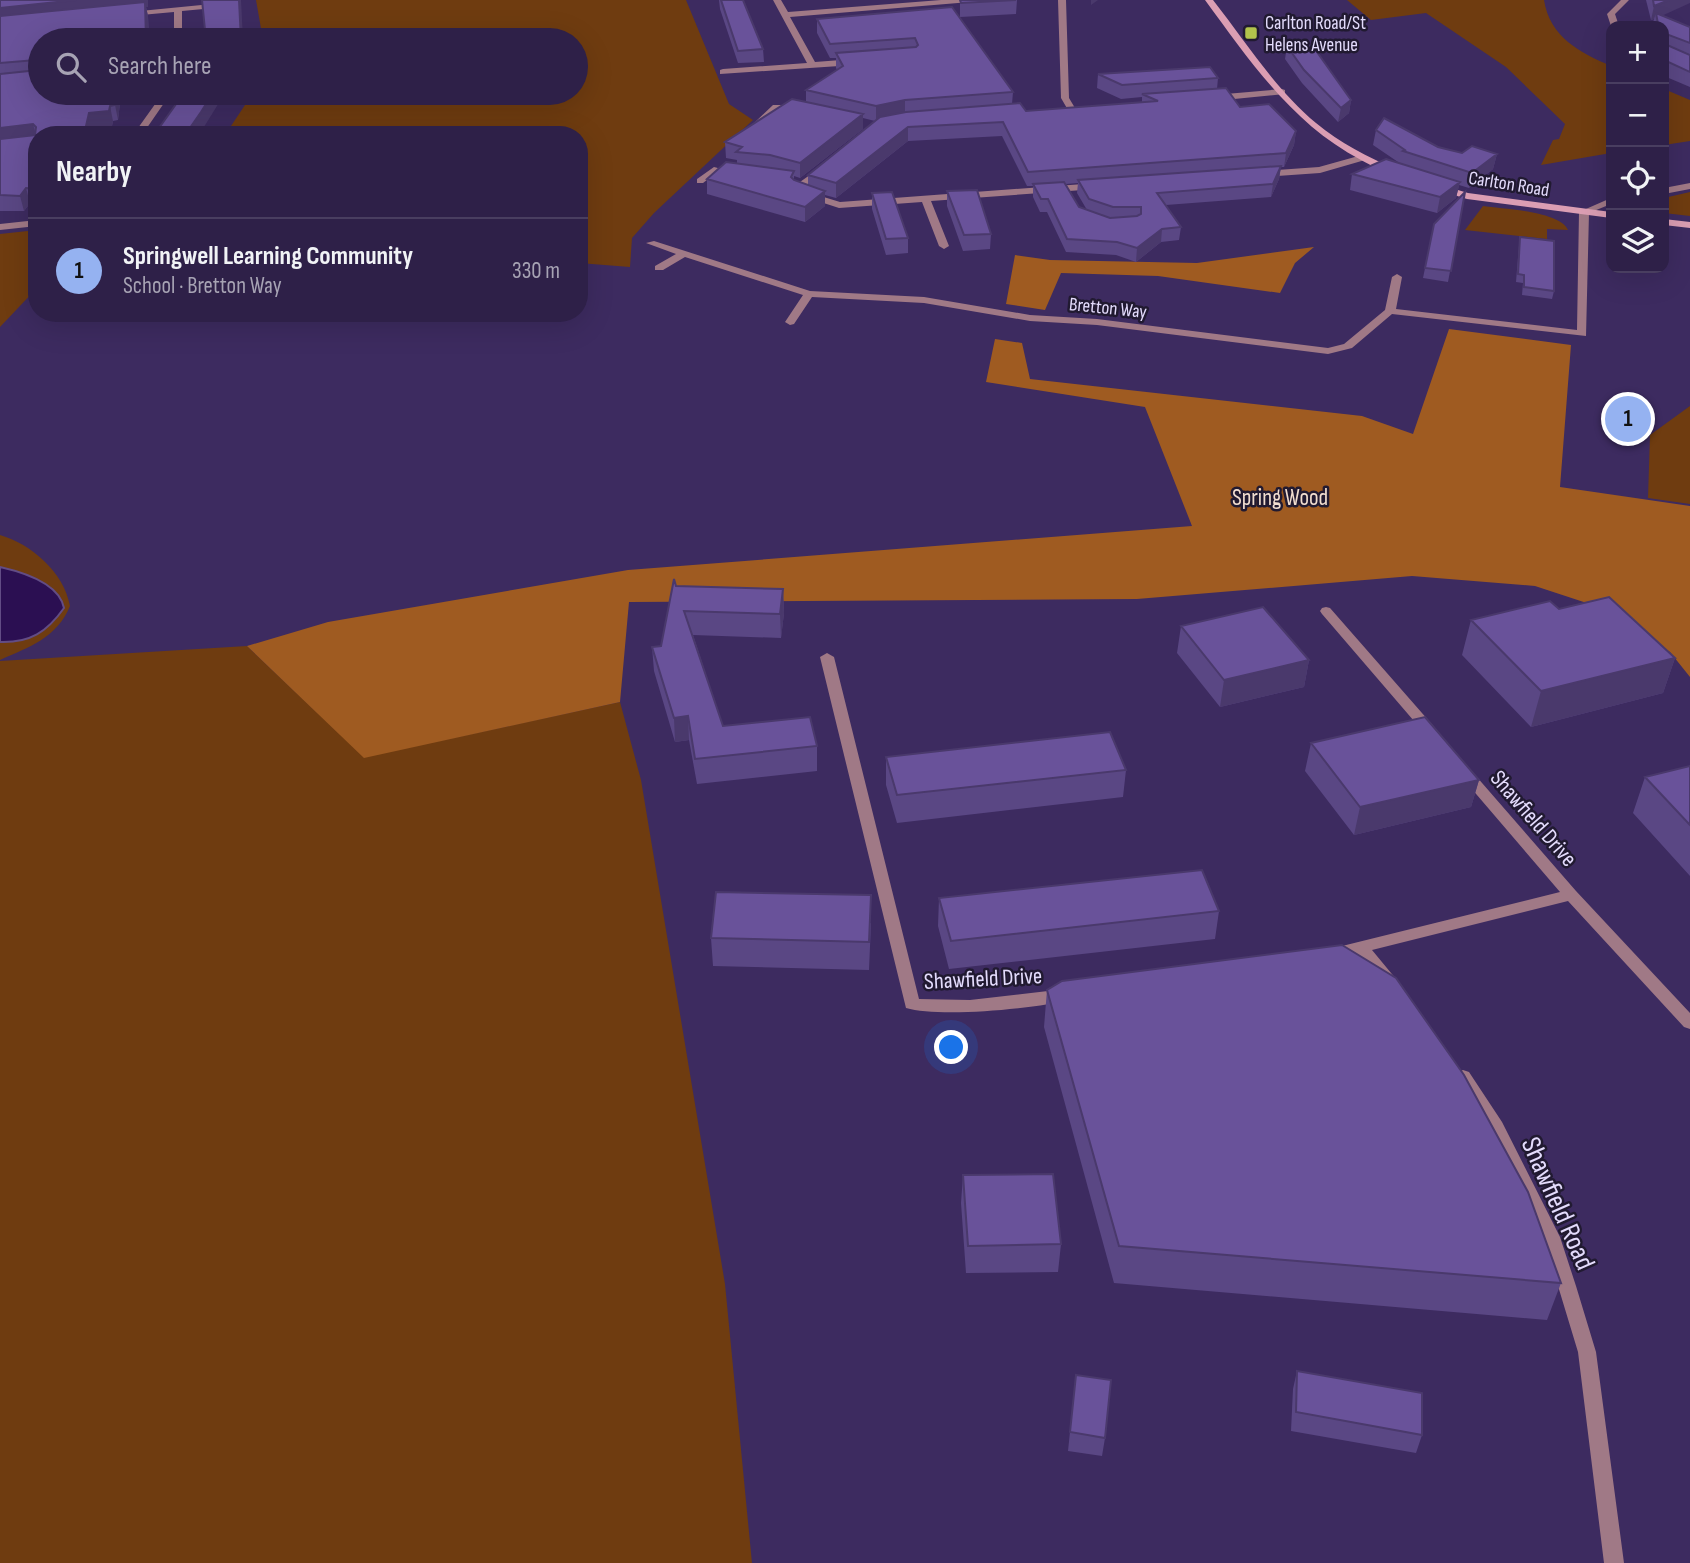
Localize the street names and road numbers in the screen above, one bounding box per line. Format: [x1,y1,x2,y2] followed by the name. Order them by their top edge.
[1467,167,1551,202] street label: Carlton Road
[1068,293,1149,324] street label: Bretton Way
[1484,765,1583,872] street label: Shawfield Drive
[923,962,1043,996] street label: Shawfield Drive
[1514,1132,1602,1275] street label: Shawfield Road

